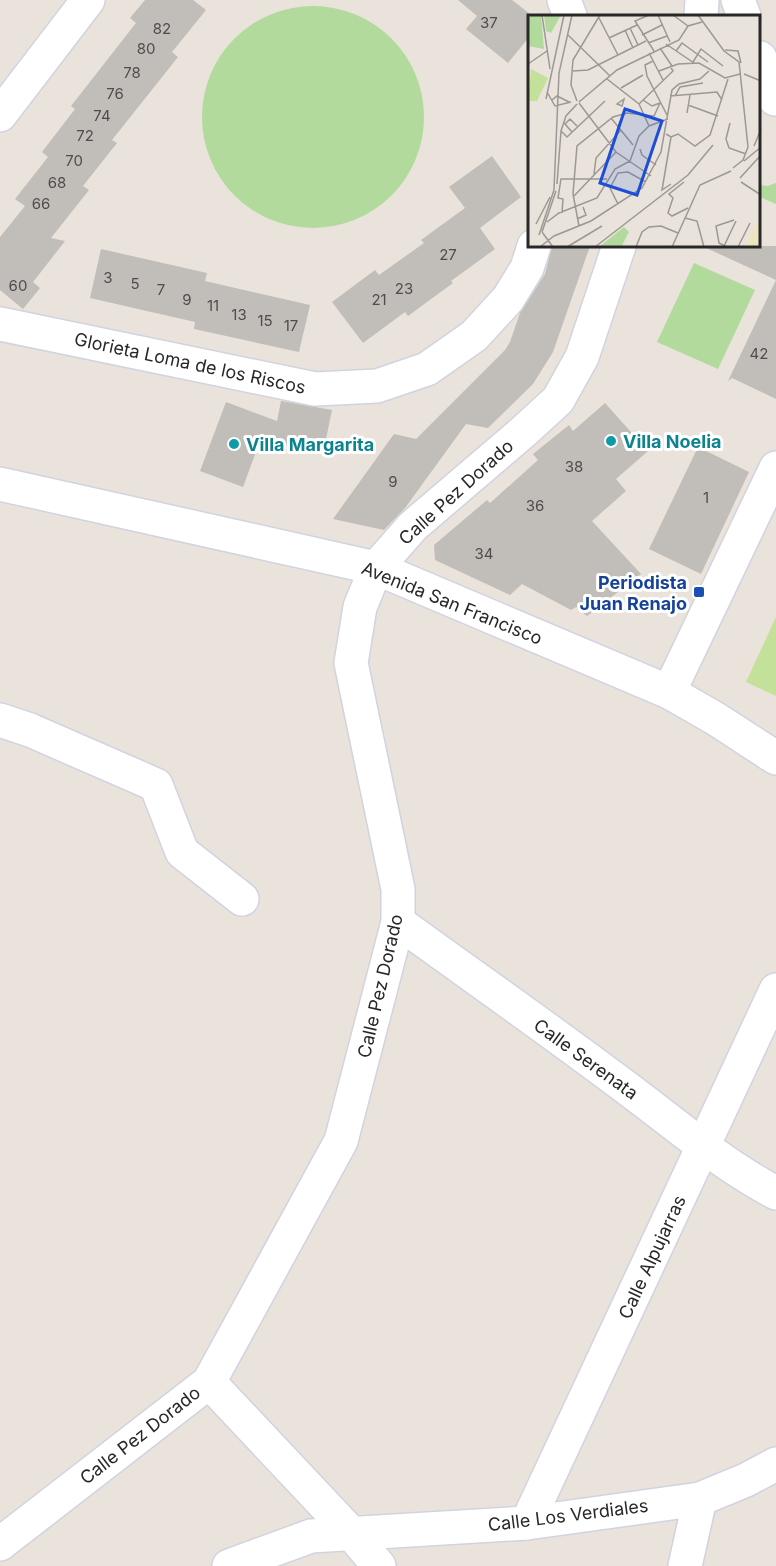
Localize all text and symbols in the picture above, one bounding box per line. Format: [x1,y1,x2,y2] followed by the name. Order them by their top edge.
[480,13,498,32] house number: 37
[528,15,761,248] inset map
[153,19,171,38] house number: 82
[137,39,155,58] house number: 80
[123,63,141,82] house number: 78
[106,84,124,103] house number: 76
[93,106,111,125] house number: 74
[76,126,94,145] house number: 72
[65,151,83,170] house number: 70
[48,173,66,192] house number: 68
[32,194,50,213] house number: 66
[439,245,457,264] house number: 27
[103,268,113,287] house number: 3
[130,274,140,293] house number: 5
[9,276,27,295] house number: 60
[395,279,413,298] house number: 23
[157,280,165,299] house number: 7
[182,290,192,309] house number: 9
[371,290,387,309] house number: 21
[207,296,219,315] house number: 11
[231,305,247,324] house number: 13
[257,311,273,330] house number: 15
[284,316,298,335] house number: 17
[72,328,308,398] street label: Glorieta Loma de los Riscos
[750,344,768,363] house number: 42
[623,431,721,452] place label: Villa Noelia
[246,434,374,455] place label: Villa Margarita
[604,434,618,448] marker: Villa Noelia
[394,435,518,549] street label: Calle Pez Dorado
[227,437,241,451] marker: Villa Margarita
[565,457,583,476] house number: 38
[388,472,398,491] house number: 9
[703,488,709,507] house number: 1
[526,496,544,515] house number: 36
[475,544,493,563] house number: 34
[359,557,545,649] street label: Avenida San Francisco
[579,572,687,614] place label: Periodista Juan Renajo
[692,585,706,599] marker: Periodista Juan Renajo
[353,912,407,1060] street label: Calle Pez Dorado
[530,1014,642,1104] street label: Calle Serenata
[614,1192,690,1322] street label: Calle Alpujarras
[76,1382,204,1488] street label: Calle Pez Dorado
[487,1495,649,1535] street label: Calle Los Verdiales

